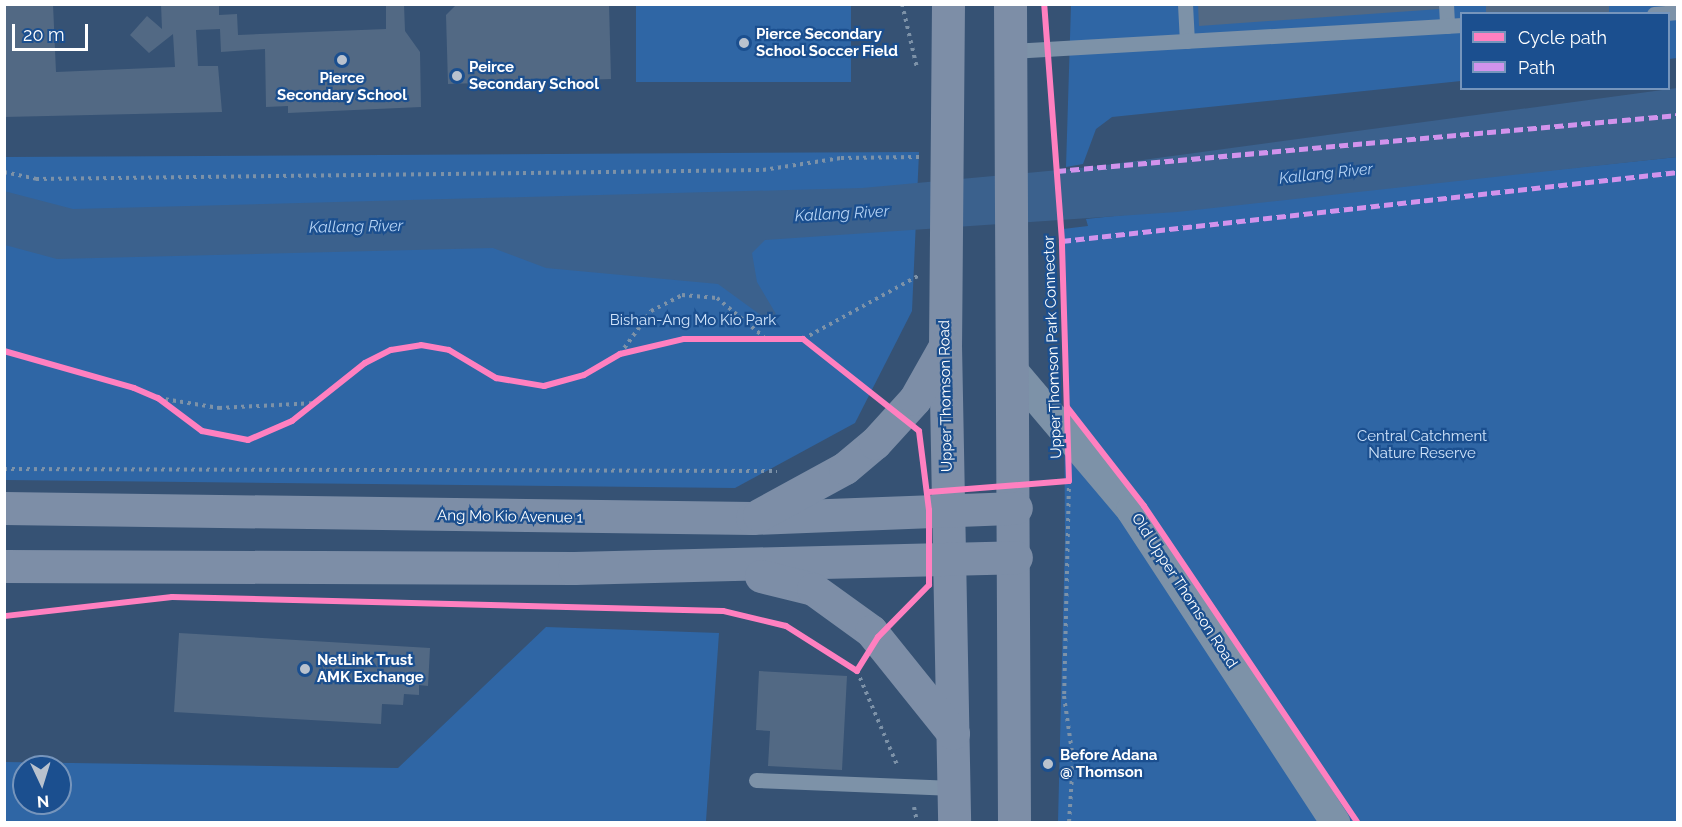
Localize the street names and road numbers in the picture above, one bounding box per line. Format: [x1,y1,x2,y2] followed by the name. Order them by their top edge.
[1040,235,1066,459] street label: Upper Thomson Park Connector
[936,319,956,473] street label: Upper Thomson Road
[437,507,583,527] street label: Ang Mo Kio Avenue 1
[1127,510,1241,672] street label: Old Upper Thomson Road

